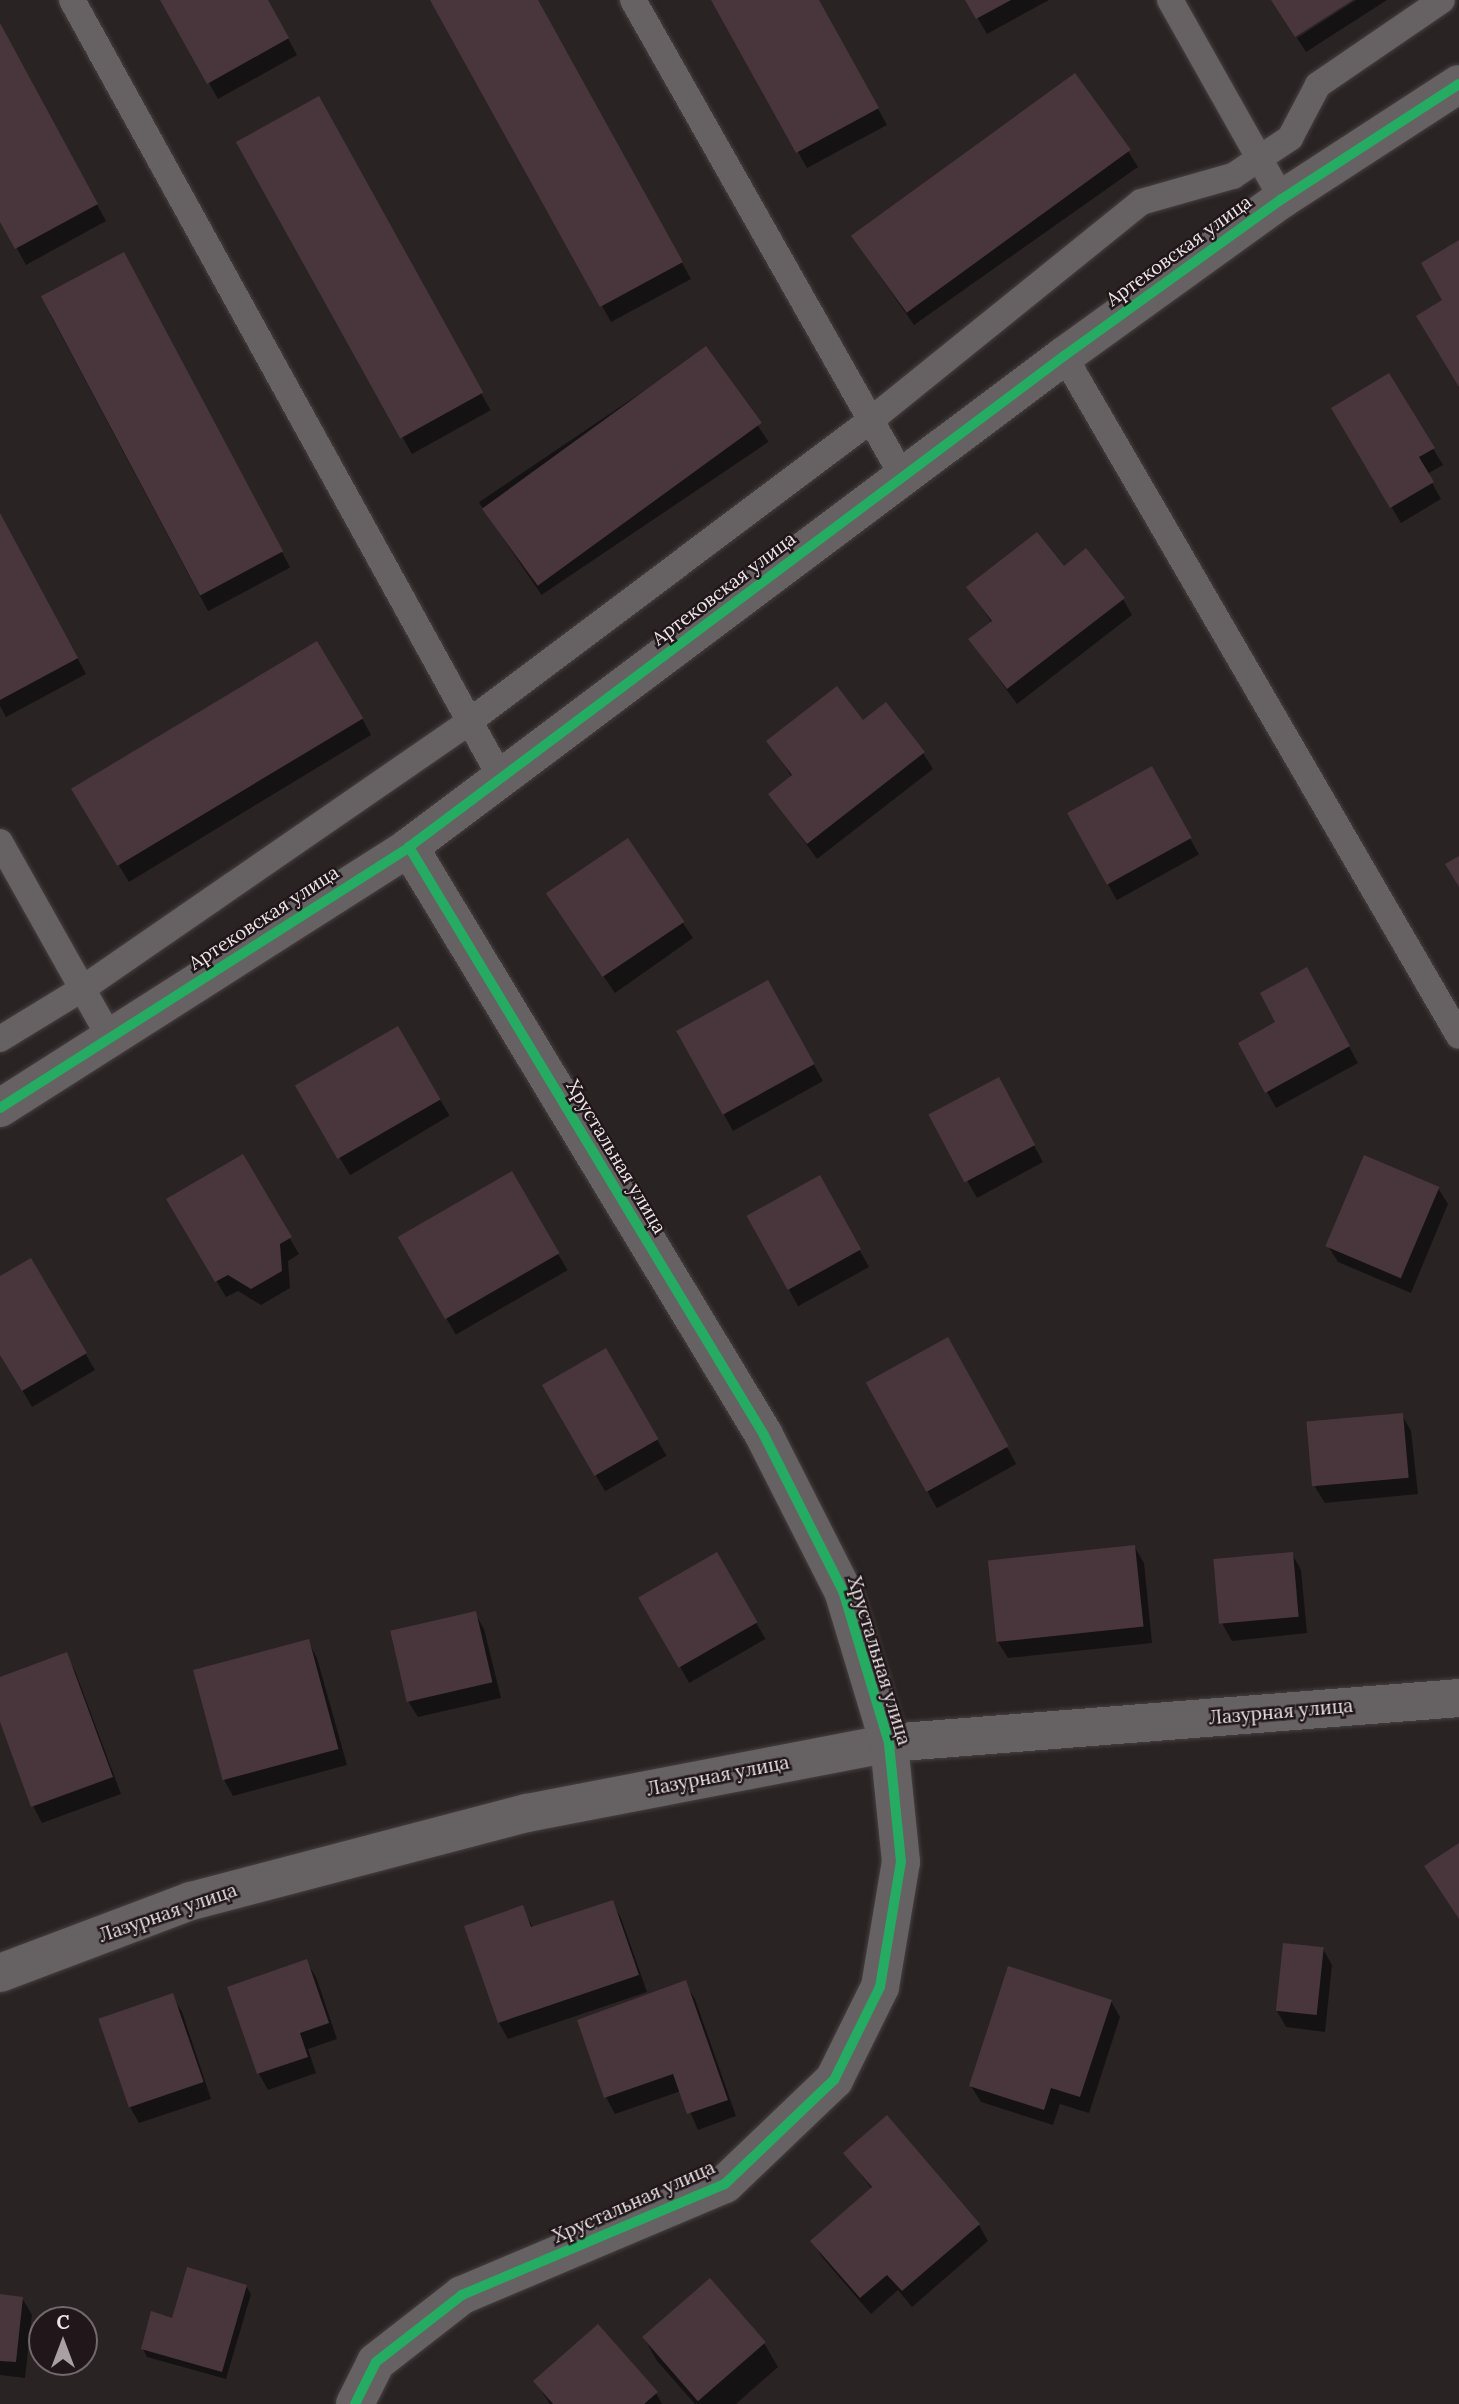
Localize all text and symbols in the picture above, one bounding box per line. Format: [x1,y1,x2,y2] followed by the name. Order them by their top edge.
[1102,191,1256,311] street label: Артековская улица
[648,528,800,650] street label: Артековская улица
[185,861,343,975] street label: Артековская улица
[561,1076,671,1238] street label: Хрустальная улица
[842,1574,916,1748] street label: Хрустальная улица
[1208,1694,1354,1730] street label: Лазурная улица
[645,1751,791,1801] street label: Лазурная улица
[96,1879,240,1947] street label: Лазурная улица
[549,2156,719,2248] street label: Хрустальная улица
[28,2306,98,2376] north arrow
[56,2310,70,2334] text: С

